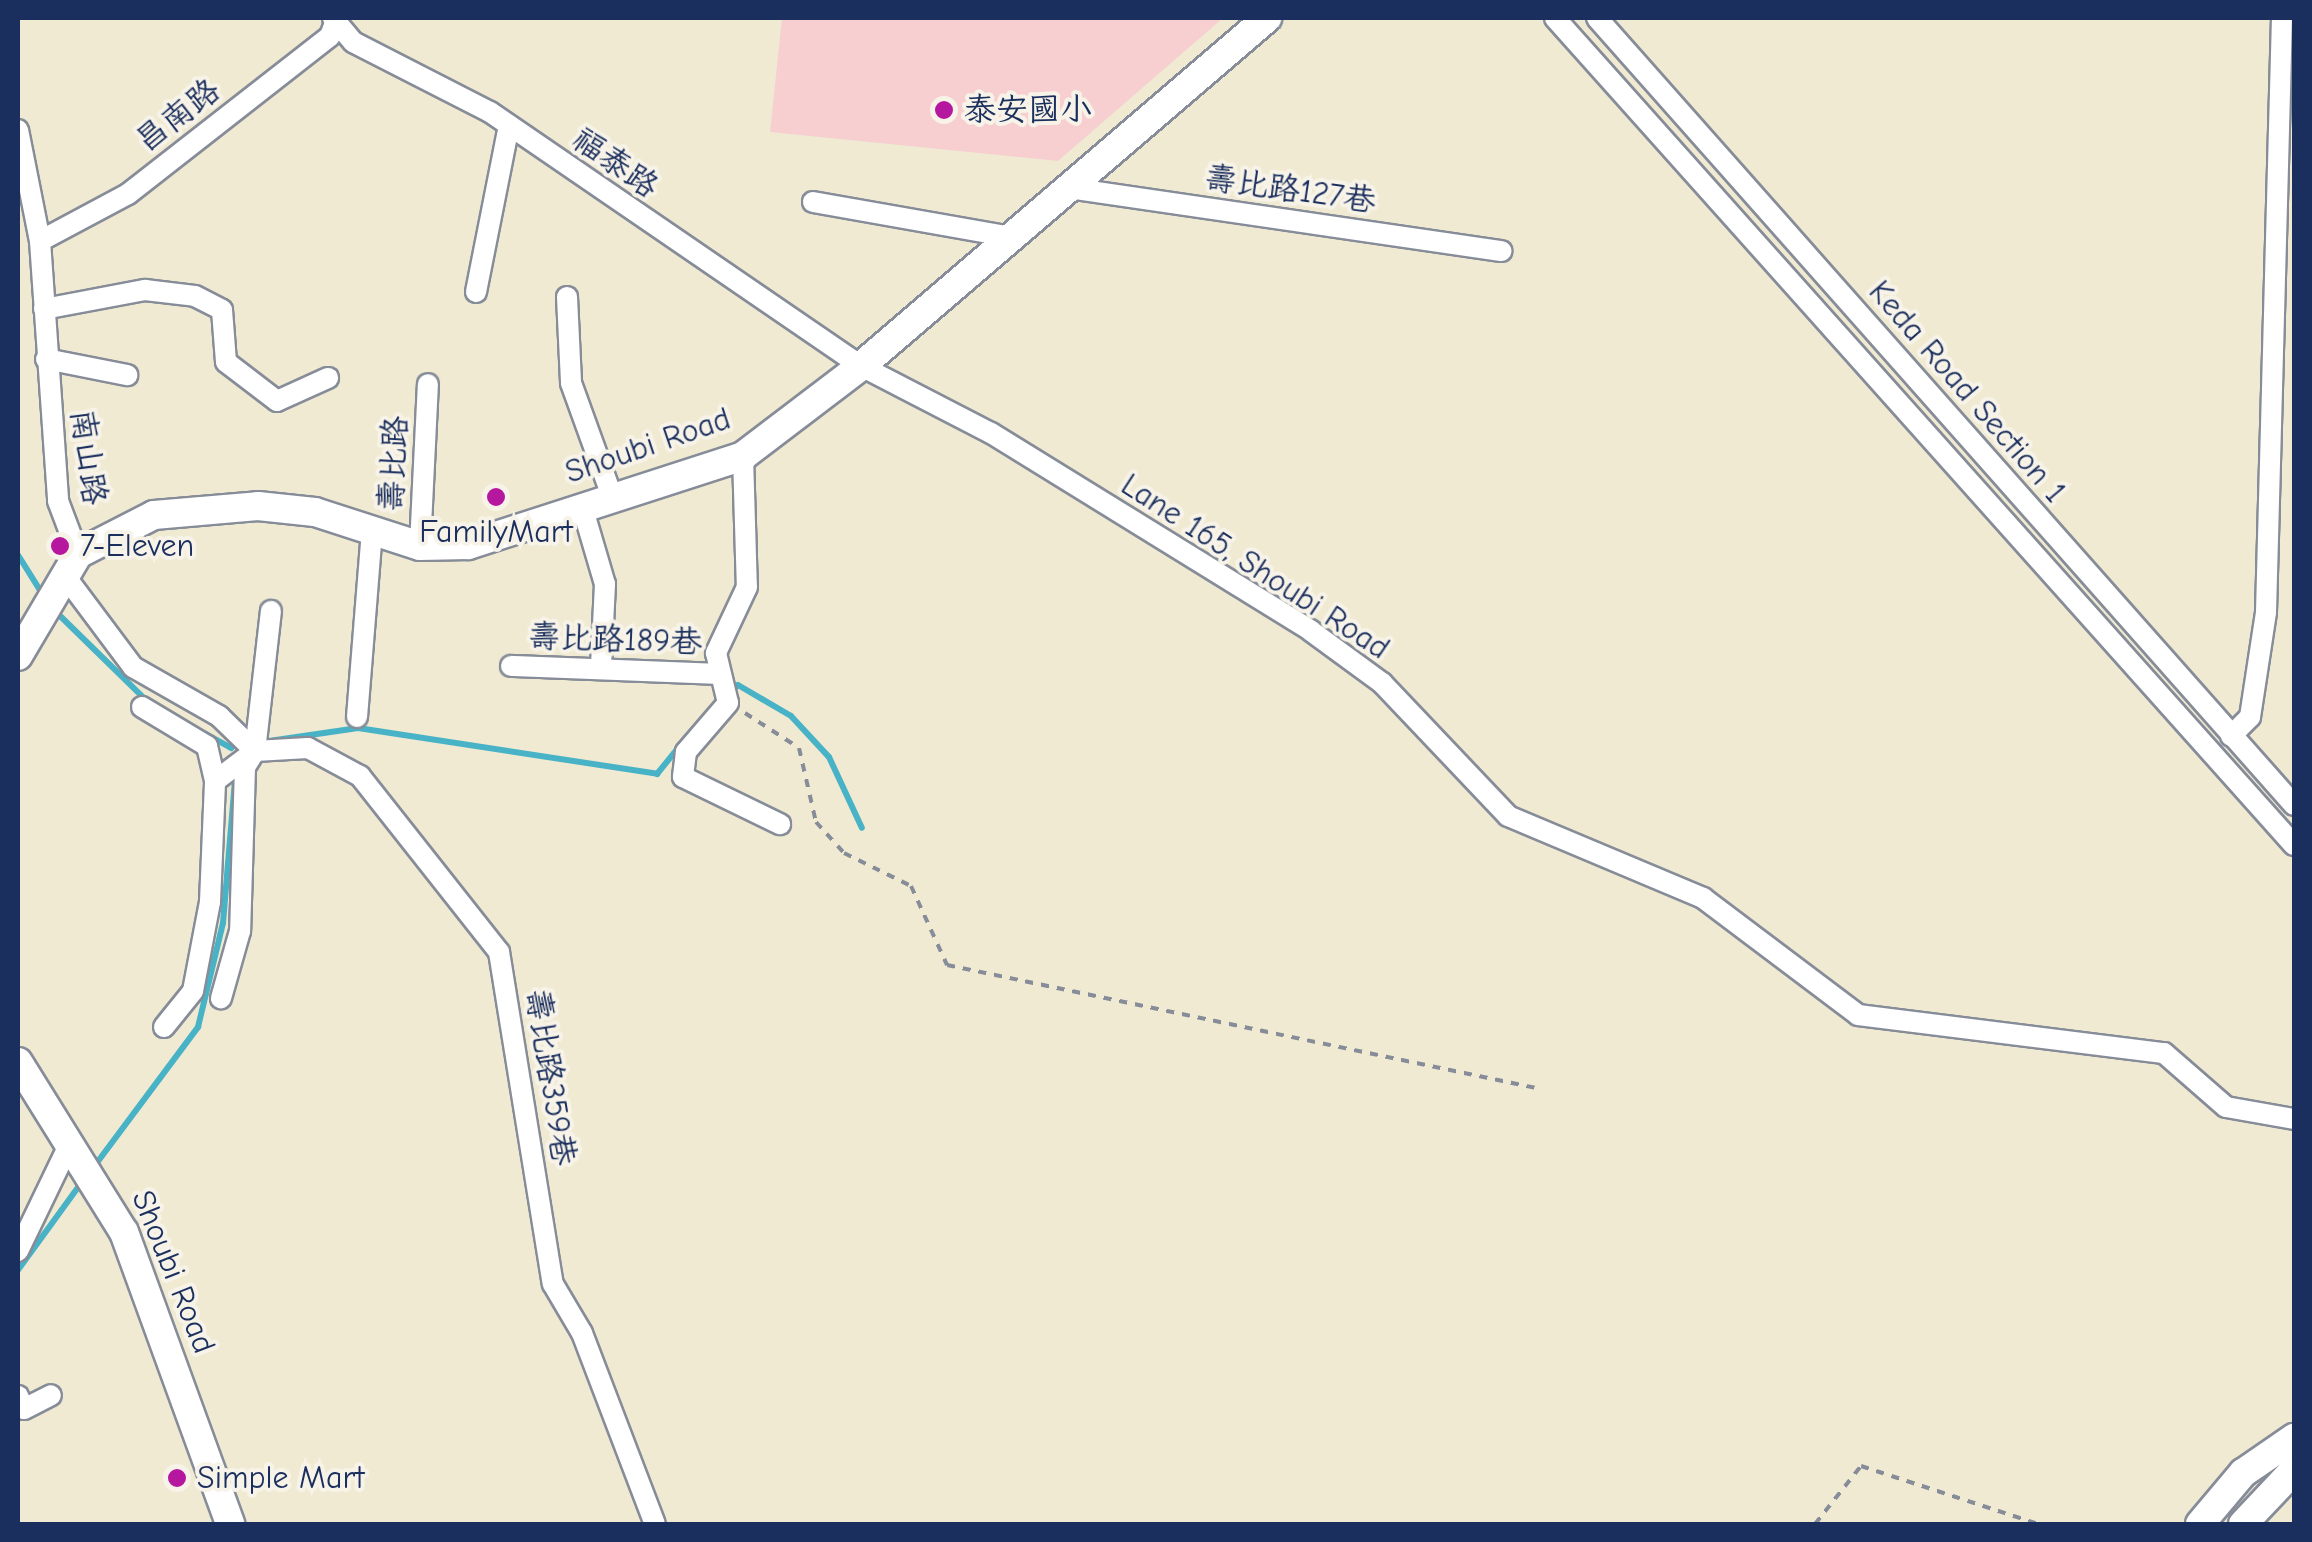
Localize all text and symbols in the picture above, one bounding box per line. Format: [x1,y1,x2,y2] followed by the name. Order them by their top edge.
[128,71,228,161] street label: 昌南路
[964,91,1092,129] place label: 泰安國小
[933,99,955,121] marker: 泰安國小
[565,120,665,206] street label: 福泰路
[1202,159,1378,221] street label: 壽比路127巷
[1860,273,2074,511] street label: Keda Road Section 1
[560,400,736,492] street label: Shoubi Road
[62,407,114,507] street label: 南山路
[372,415,416,513] street label: 壽比路
[1114,466,1396,668] street label: Lane 165, Shoubi Road
[485,486,507,508] marker: FamilyMart
[419,513,573,551] place label: FamilyMart
[80,527,194,565] place label: 7-Eleven
[49,535,71,557] marker: 7-Eleven
[527,618,703,662] street label: 壽比路189巷
[517,986,583,1168] street label: 壽比路359巷
[123,1185,223,1359] street label: Shoubi Road
[197,1459,364,1497] place label: Simple Mart
[166,1467,188,1489] marker: Simple Mart

